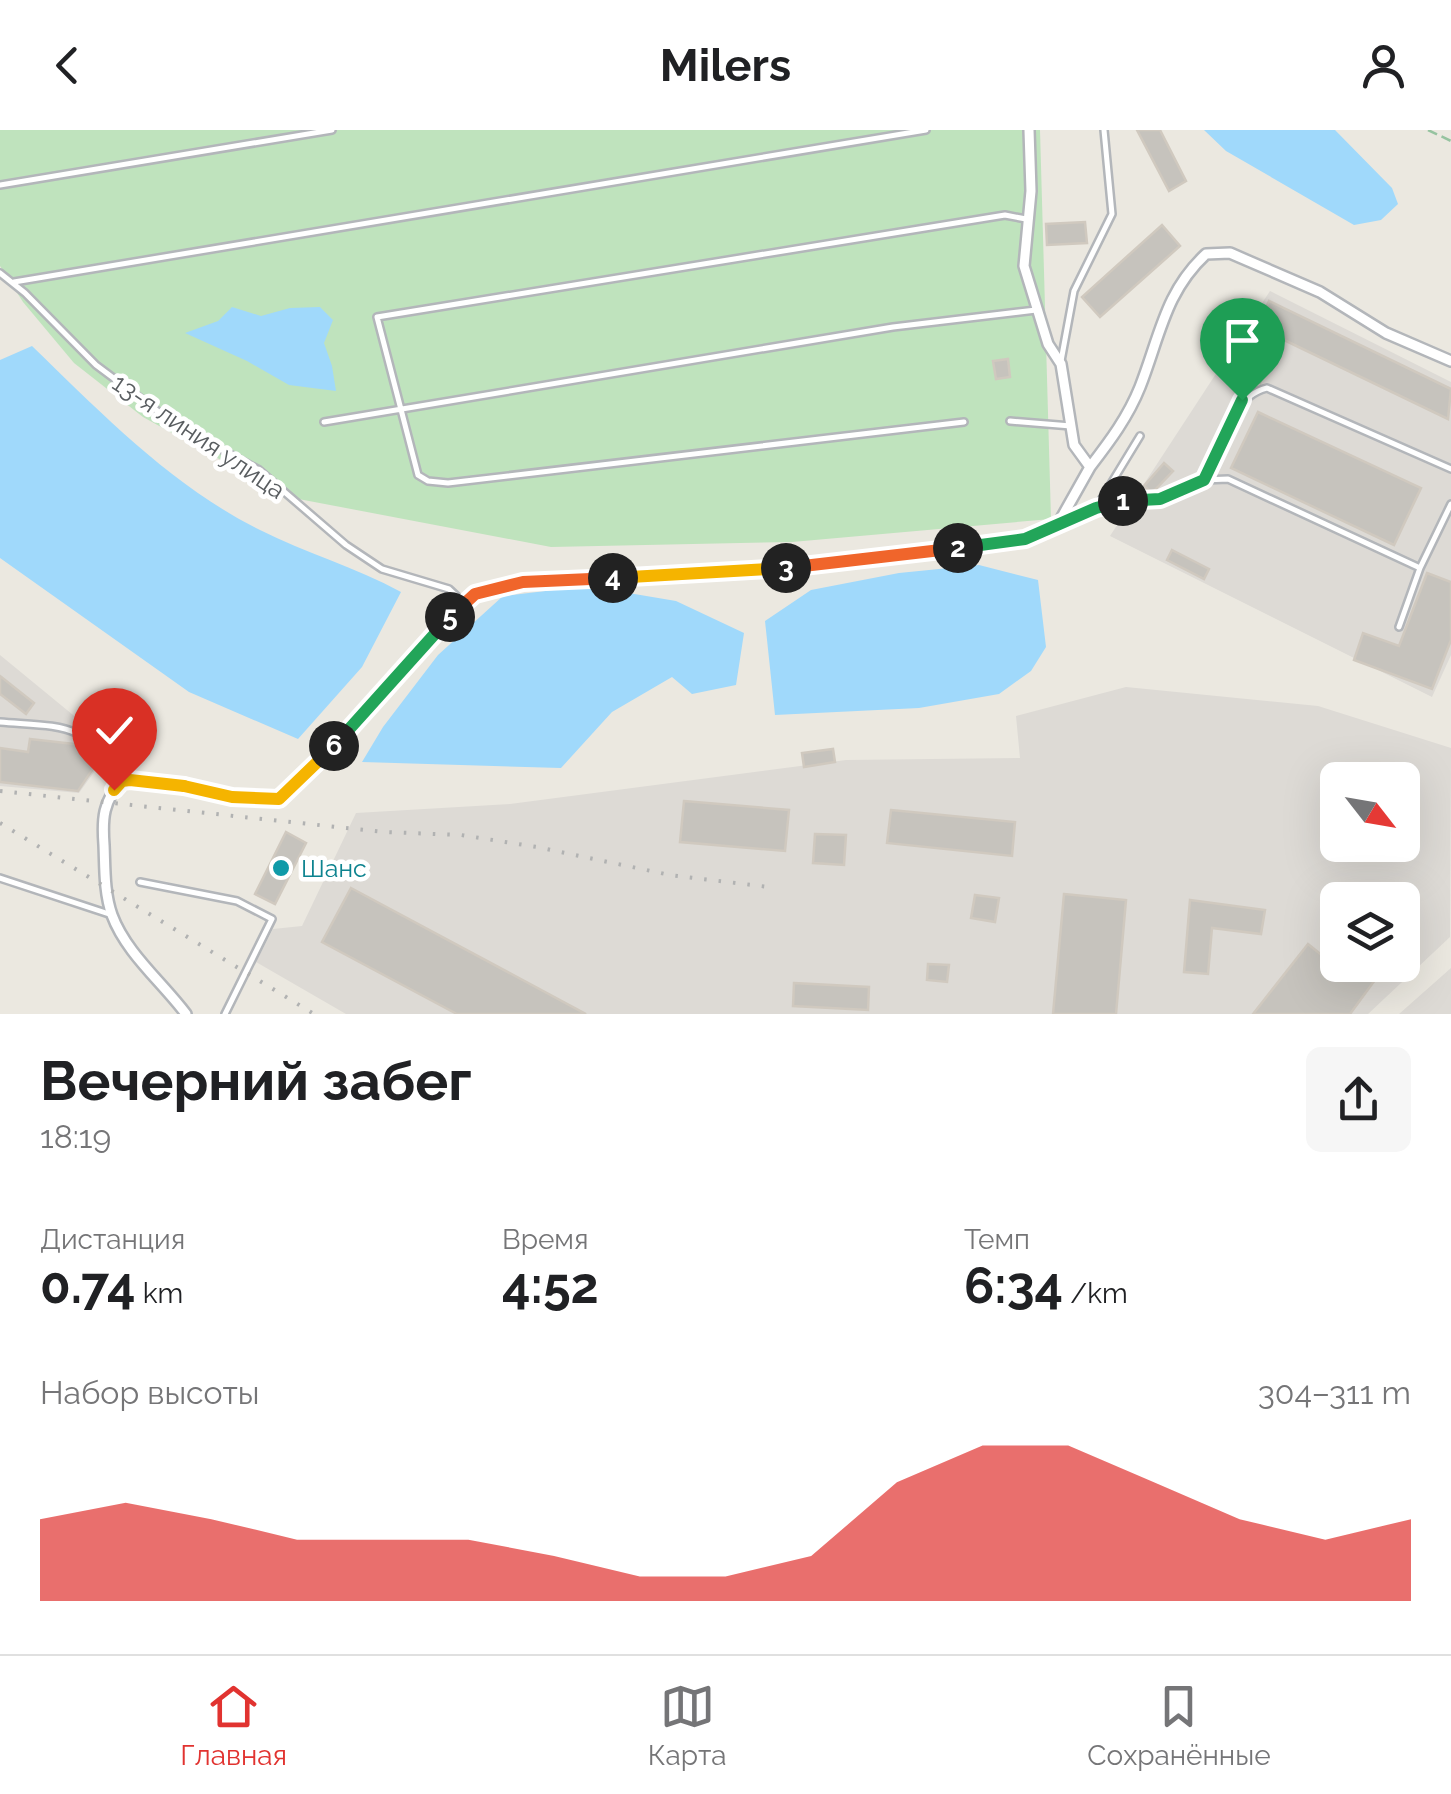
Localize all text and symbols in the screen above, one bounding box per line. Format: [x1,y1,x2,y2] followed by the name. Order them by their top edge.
[40,38,95,93] icon: back
[1356,38,1411,93] icon: person
[660,39,791,92] text: Milers
[1200,298,1285,401] pin
[1215,313,1270,368] icon: arrive
[107,367,291,505] street label: 13-я линия улица
[1098,476,1148,526] pin: 1
[1116,484,1130,517] text: 1
[933,523,983,573] pin: 2
[950,531,966,564] text: 2
[761,543,811,593] pin: 3
[778,551,794,584] text: 3
[588,553,638,603] pin: 4
[605,561,621,594] text: 4
[425,592,475,642] pin: 5
[442,600,458,633] text: 5
[72,688,157,791] pin
[87,703,142,758] icon: check
[309,721,359,771] pin: 6
[326,729,343,762] text: 6
[1320,762,1420,862] north arrow
[1320,762,1420,982] map controls
[301,853,367,883] place label: Шанс
[270,857,292,879] marker: Шанс
[1320,882,1420,982] button: layers
[1306,1047,1411,1152] button: share
[40,1048,471,1113] text: Вечерний забег
[40,1118,111,1155] text: 18:19
[40,1223,185,1256] text: Дистанция
[502,1223,589,1256] text: Время
[964,1223,1030,1256] text: Темп
[40,1256,136,1315] text: 0.74
[502,1256,599,1315] text: 4:52
[964,1256,1063,1315] text: 6:34
[136,1277,183,1310] text: km
[1063,1277,1128,1310] text: /km
[40,1374,260,1411] text: Набор высоты
[1258,1374,1411,1411] text: 304–311 m
[180,1679,287,1772] tab: Главная
[648,1679,727,1772] tab: Карта
[1087,1679,1271,1772] tab: Сохранённые

